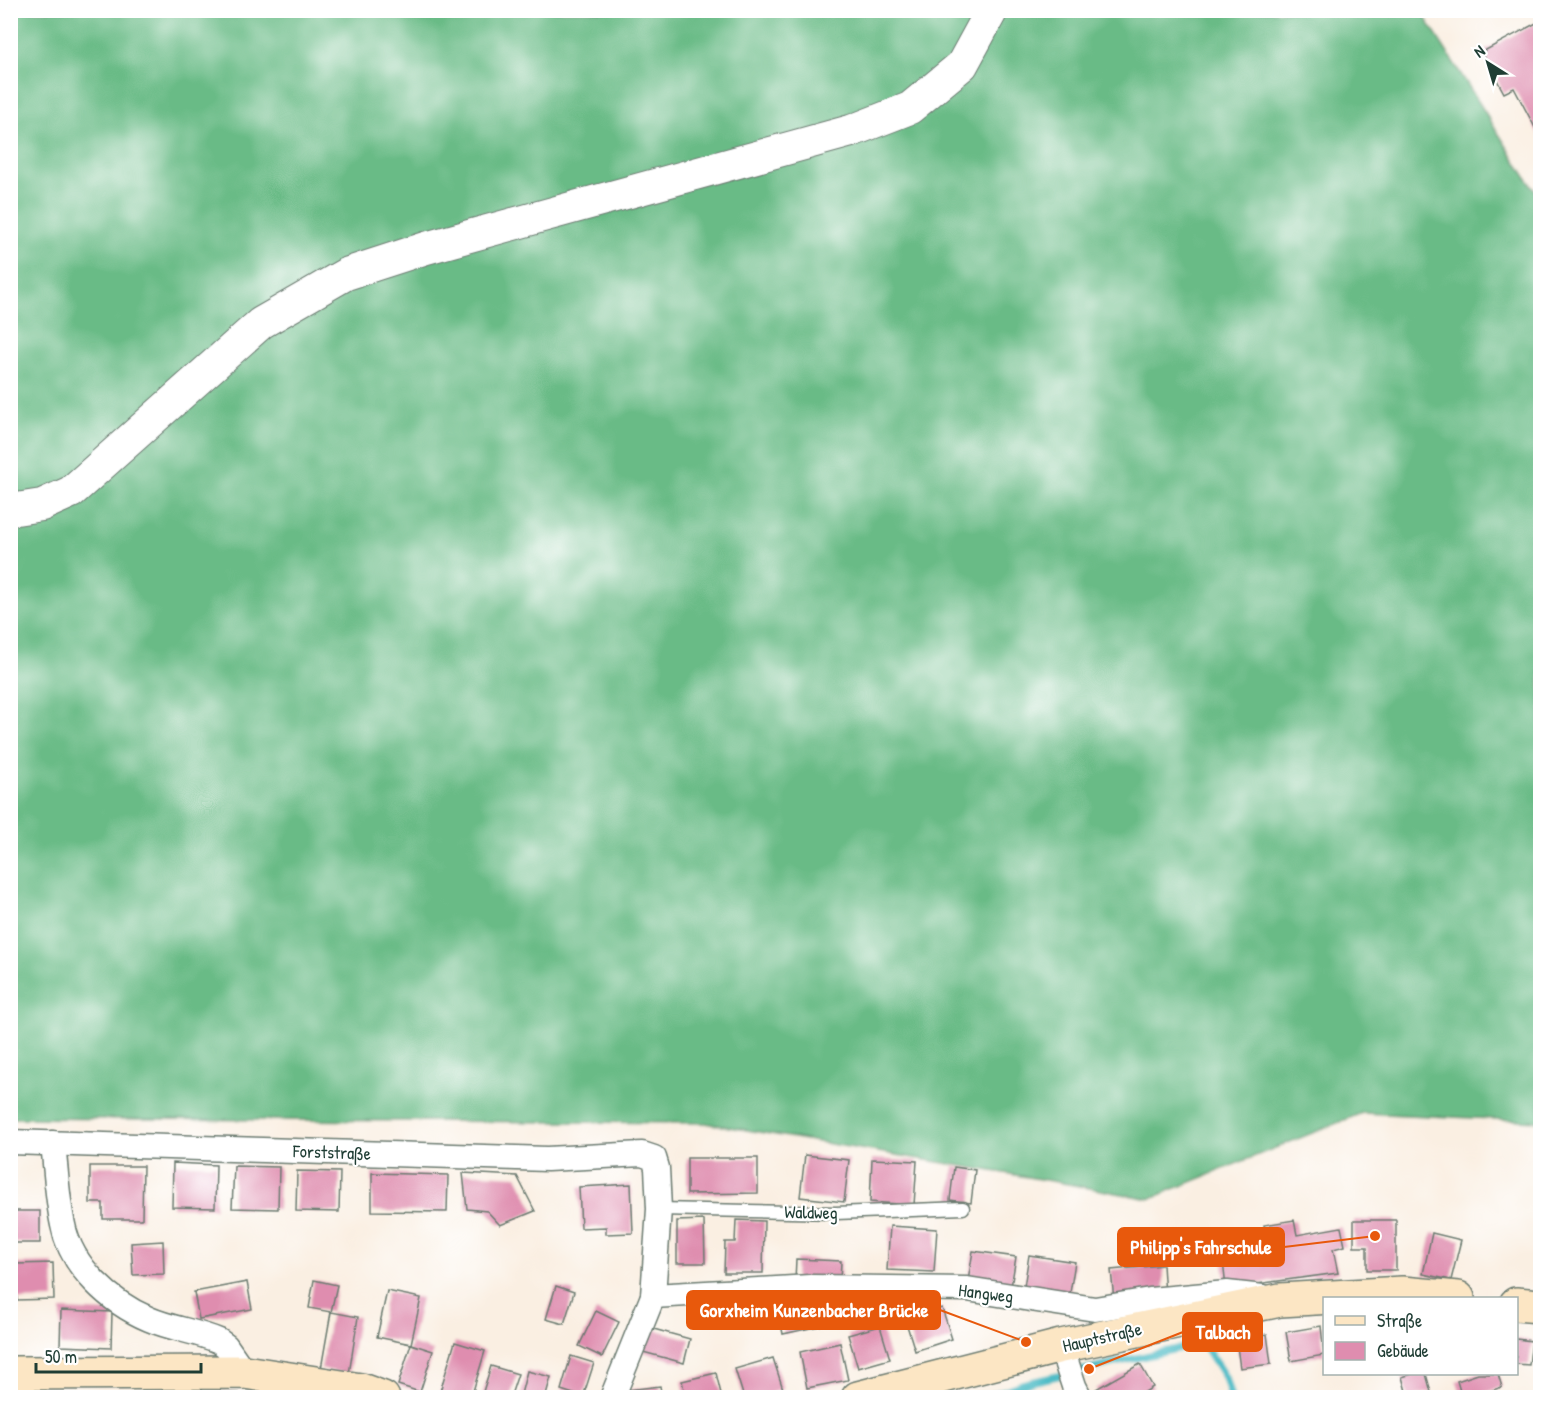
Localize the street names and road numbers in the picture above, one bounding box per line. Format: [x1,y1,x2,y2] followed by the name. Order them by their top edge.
[292,1138,371,1166] street label: Forststraße
[784,1199,838,1225] street label: Waldweg
[957,1277,1015,1309] street label: Hangweg
[1060,1316,1144,1358] street label: Hauptstraße

